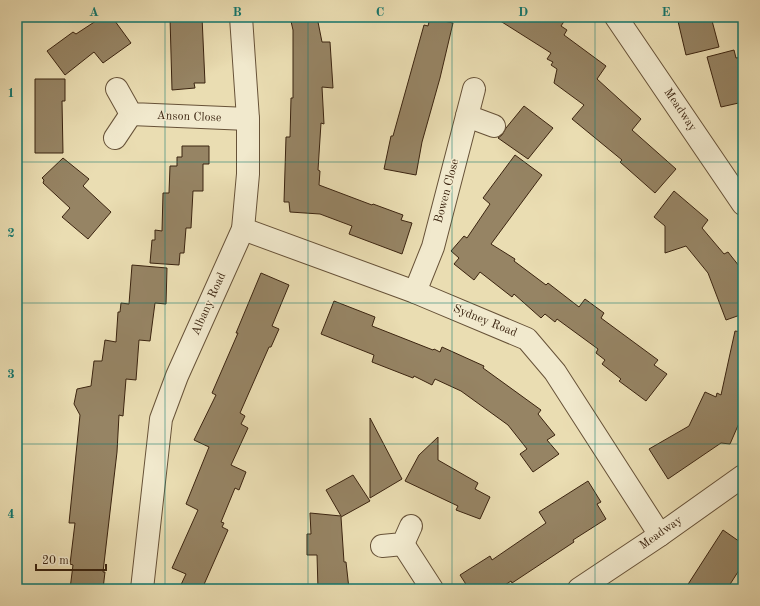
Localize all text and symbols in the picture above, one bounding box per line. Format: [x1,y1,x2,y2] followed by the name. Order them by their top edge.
[89,6,99,19] text: A
[232,6,242,19] text: B
[376,6,384,19] text: C
[518,6,528,19] text: D
[662,6,671,19] text: E
[661,86,699,134] street label: Meadway
[7,87,15,100] text: 1
[157,110,222,124] street label: Anson Close
[433,157,461,224] street label: Bowen Close
[7,227,15,240] text: 2
[190,271,228,337] street label: Albany Road
[451,303,519,339] street label: Sydney Road
[7,368,15,381] text: 3
[7,508,15,521] text: 4
[638,514,685,552] street label: Meadway
[36,546,106,572] scale bar
[42,555,69,567] text: 20 m

